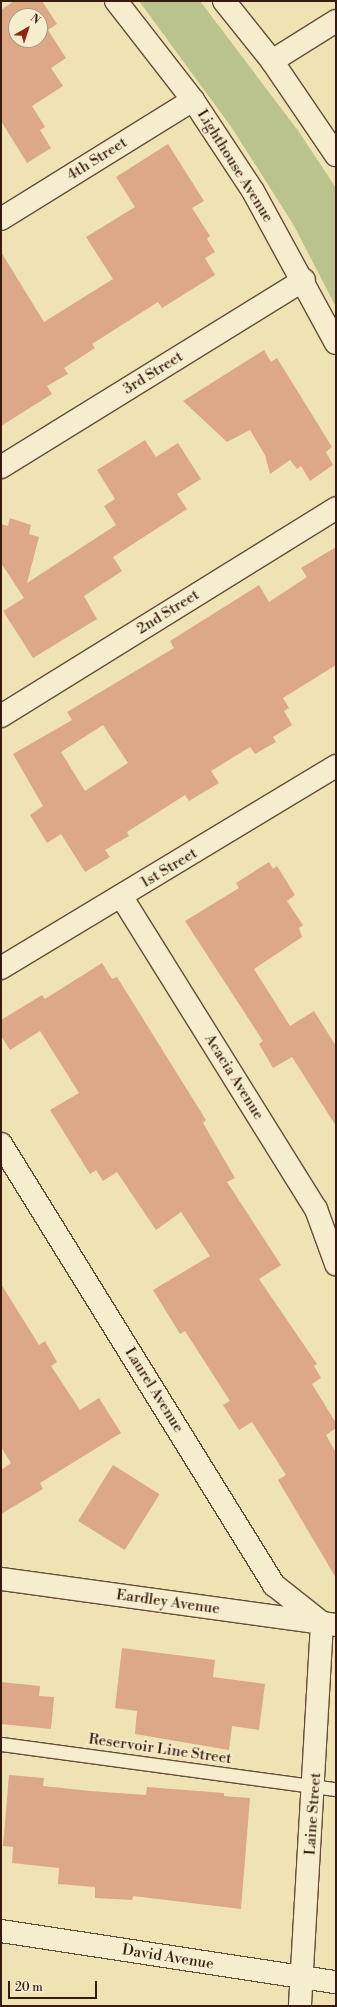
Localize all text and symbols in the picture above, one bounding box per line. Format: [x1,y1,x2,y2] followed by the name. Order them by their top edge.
[8,8,48,48] north arrow
[27,11,43,28] text: N
[193,106,277,226] street label: Lighthouse Avenue
[64,134,130,184] street label: 4th Street
[120,348,186,398] street label: 3rd Street
[134,586,202,638] street label: 2nd Street
[138,844,200,892] street label: 1st Street
[200,1031,268,1123] street label: Acacia Avenue
[121,1344,187,1436] street label: Laurel Avenue
[115,1586,221,1618] street label: Eardley Avenue
[87,1730,233,1768] street label: Reservoir Line Street
[301,1772,325,1856] street label: Laine Street
[121,1941,215,1973] street label: David Avenue
[10,1973,99,1999] scale bar
[15,1980,43,1995] text: 20 m

